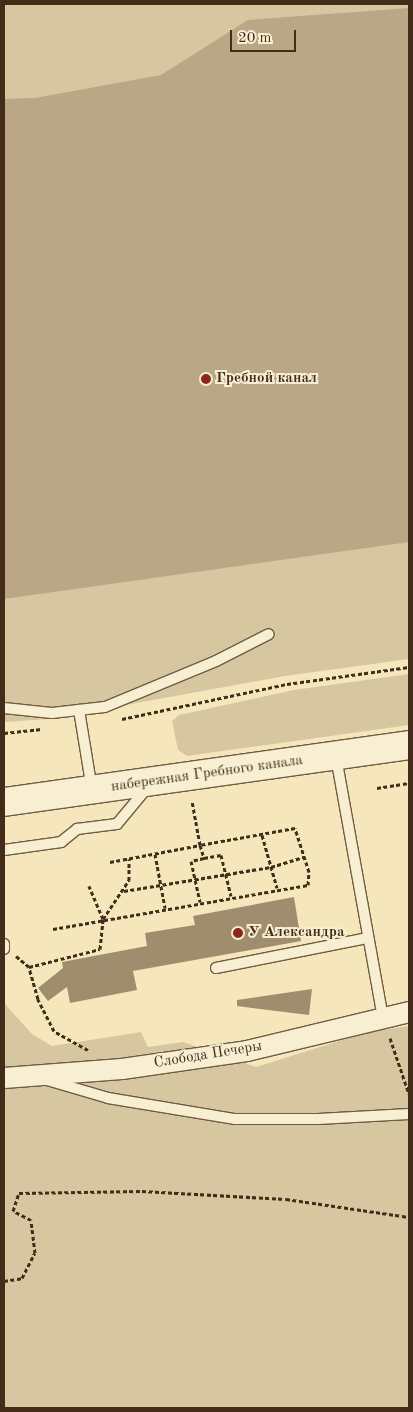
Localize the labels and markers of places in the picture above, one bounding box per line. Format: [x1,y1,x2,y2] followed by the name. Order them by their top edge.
[216,370,317,388] place label: Гребной канал
[200,373,212,385] marker: Гребной канал
[248,924,345,942] place label: У Александра
[232,927,244,939] marker: У Александра

